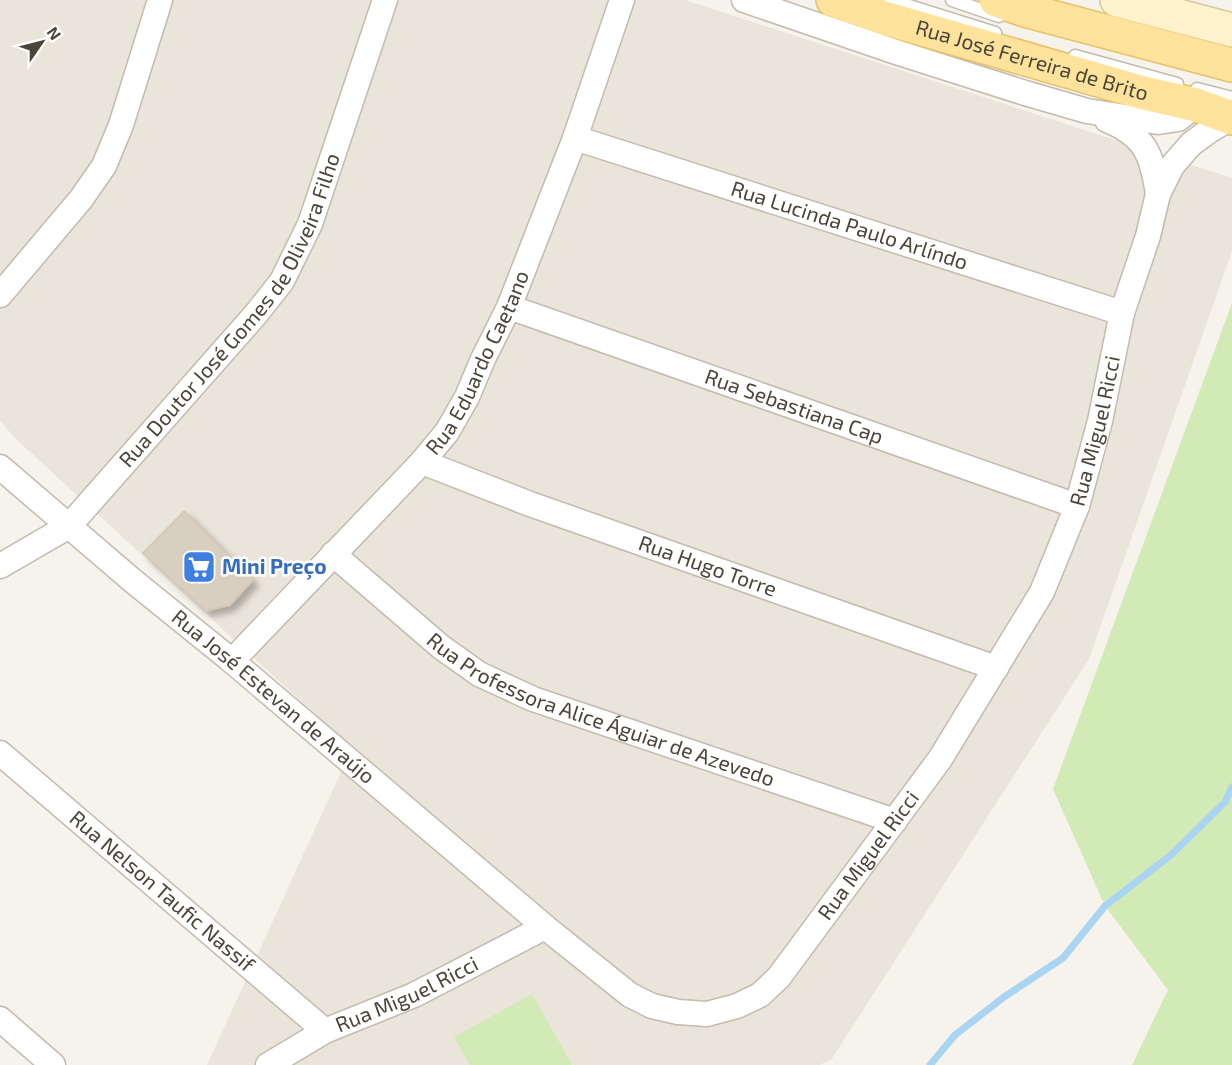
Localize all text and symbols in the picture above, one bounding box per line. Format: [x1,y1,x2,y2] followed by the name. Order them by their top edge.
[12,12,72,72] north arrow
[913,14,1151,105] street label: Rua José Ferreira de Brito
[44,23,66,43] text: N
[113,149,344,472] street label: Rua Doutor José Gomes de Oliveira Filho
[728,175,971,274] street label: Rua Lucinda Paulo Arlíndo
[420,266,533,459] street label: Rua Eduardo Caetano
[1064,353,1124,509] street label: Rua Miguel Ricci
[702,363,887,448] street label: Rua Sebastiana Cap
[636,529,780,601] street label: Rua Hugo Torre
[181,549,217,585] supermarket icon: Mini Preço
[222,553,327,580] place label: Mini Preço
[167,604,381,788] street label: Rua José Estevan de Araújo
[422,627,778,791] street label: Rua Professora Alice Águiar de Azevedo
[812,785,923,924] street label: Rua Miguel Ricci
[65,804,261,977] street label: Rua Nelson Taufic Nassif
[331,950,482,1036] street label: Rua Miguel Ricci

